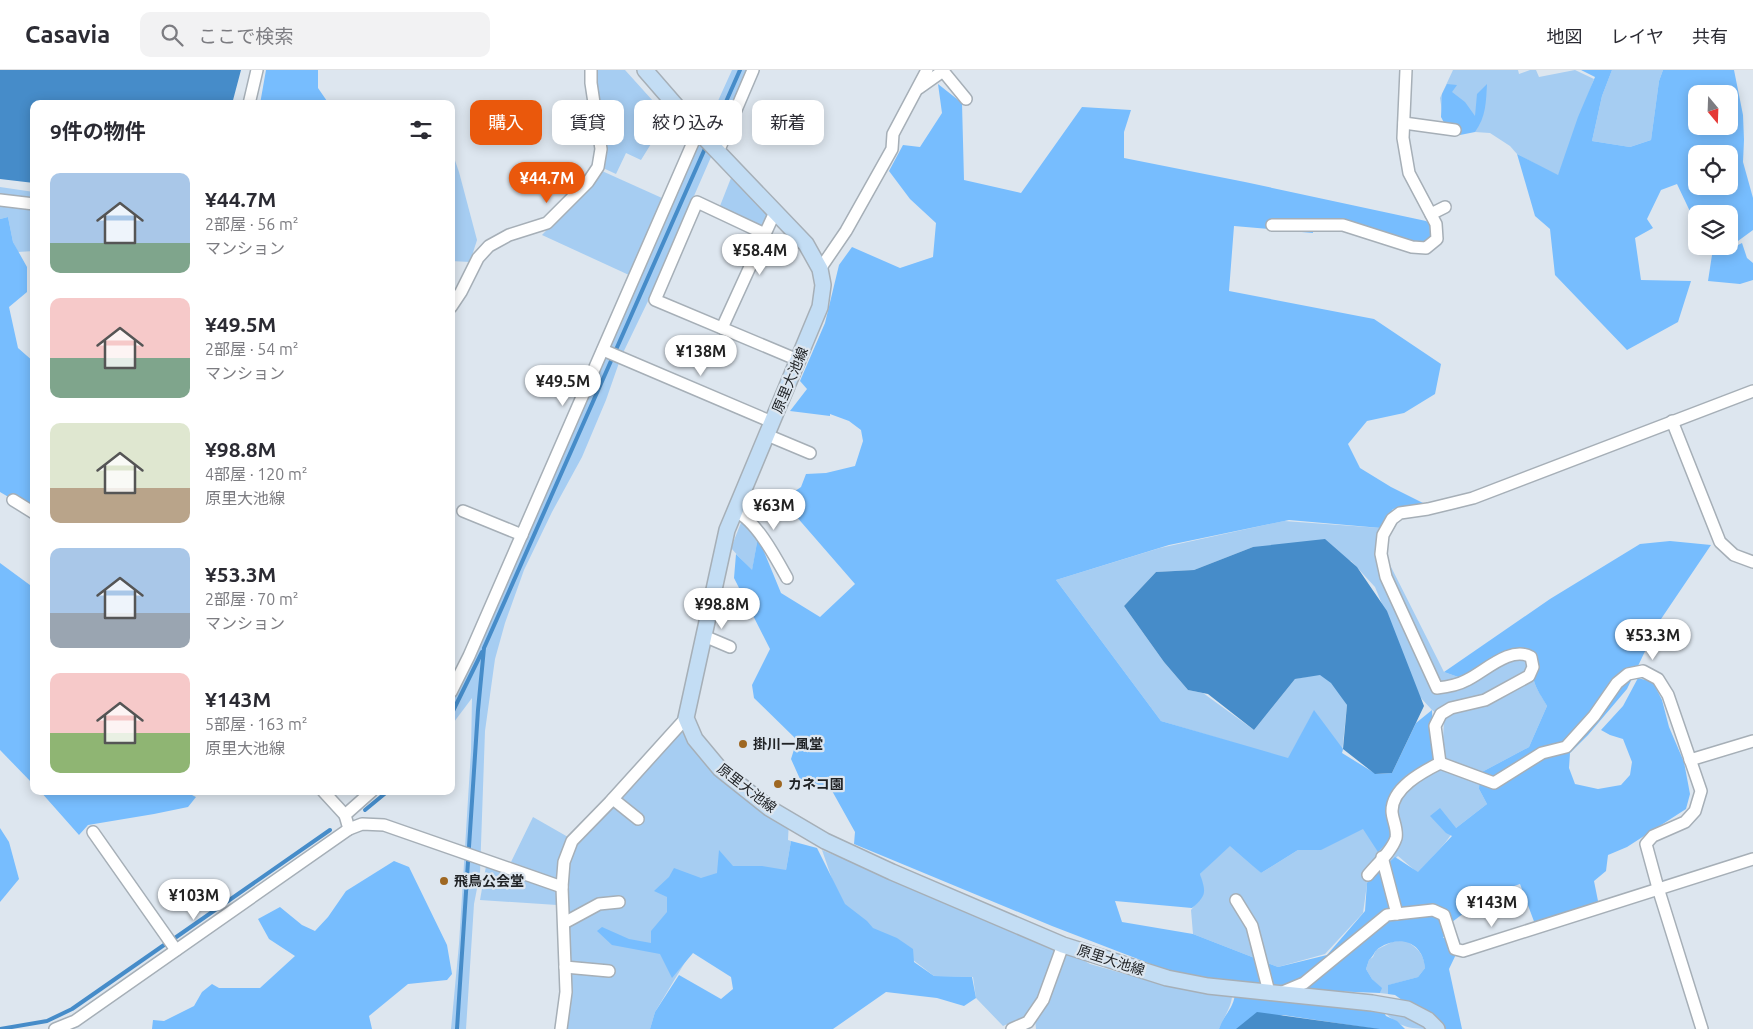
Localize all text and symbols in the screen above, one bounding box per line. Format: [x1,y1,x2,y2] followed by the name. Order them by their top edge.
[140,12,490,57] search box
[25,21,110,48] text: Casavia
[158,21,186,49] icon: search
[198,25,293,47] text: ここで検索
[1547,26,1583,46] text: 地図
[1611,26,1664,46] text: レイヤ
[1692,26,1728,46] text: 共有
[1688,85,1738,135] north arrow
[1688,85,1738,255] map controls
[470,100,542,145] chip: 購入
[552,100,624,145] chip: 賃貸
[634,100,742,145] chip: 絞り込み
[752,100,824,145] chip: 新着
[407,116,435,144] icon: filters
[50,119,146,143] text: 9件の物件
[1688,145,1738,195] button: locate
[506,162,588,204] pin: ¥44.7M
[520,169,574,187] text: ¥44.7M
[205,187,276,211] text: ¥44.7M
[90,193,150,253] icon: home
[1688,205,1738,255] button: layers
[205,215,299,233] text: 2部屋 · 56 m²
[719,234,801,276] pin: ¥58.4M
[205,239,285,257] text: マンション
[733,241,787,259] text: ¥58.4M
[205,312,276,336] text: ¥49.5M
[90,318,150,378] icon: home
[666,334,736,377] pin: ¥138M
[205,340,299,358] text: 2部屋 · 54 m²
[676,342,726,360] text: ¥138M
[769,345,811,415] street label: 原里大池線
[205,364,285,382] text: マンション
[522,364,604,407] pin: ¥49.5M
[536,372,590,390] text: ¥49.5M
[205,437,276,461] text: ¥98.8M
[90,443,150,503] icon: home
[205,465,308,483] text: 4部屋 · 120 m²
[744,488,804,531] pin: ¥63M
[205,489,285,507] text: 原里大池線
[753,496,795,514] text: ¥63M
[205,562,276,586] text: ¥53.3M
[90,568,150,628] icon: home
[681,588,763,630] pin: ¥98.8M
[205,590,299,608] text: 2部屋 · 70 m²
[695,595,749,613] text: ¥98.8M
[205,614,285,632] text: マンション
[1612,618,1694,661] pin: ¥53.3M
[1626,626,1680,644] text: ¥53.3M
[205,687,271,711] text: ¥143M
[90,693,150,753] icon: home
[205,715,308,733] text: 5部屋 · 163 m²
[753,736,823,752] place label: 掛川一風堂
[737,738,749,750] marker: 掛川一風堂
[205,739,285,757] text: 原里大池線
[714,760,780,816] street label: 原里大池線
[788,776,844,792] place label: カネコ園
[772,778,784,790] marker: カネコ園
[454,873,524,889] place label: 飛鳥公会堂
[438,875,450,887] marker: 飛鳥公会堂
[159,878,229,921] pin: ¥103M
[169,886,219,904] text: ¥103M
[1457,886,1527,928] pin: ¥143M
[1467,893,1517,911] text: ¥143M
[1075,942,1147,978] street label: 原里大池線

